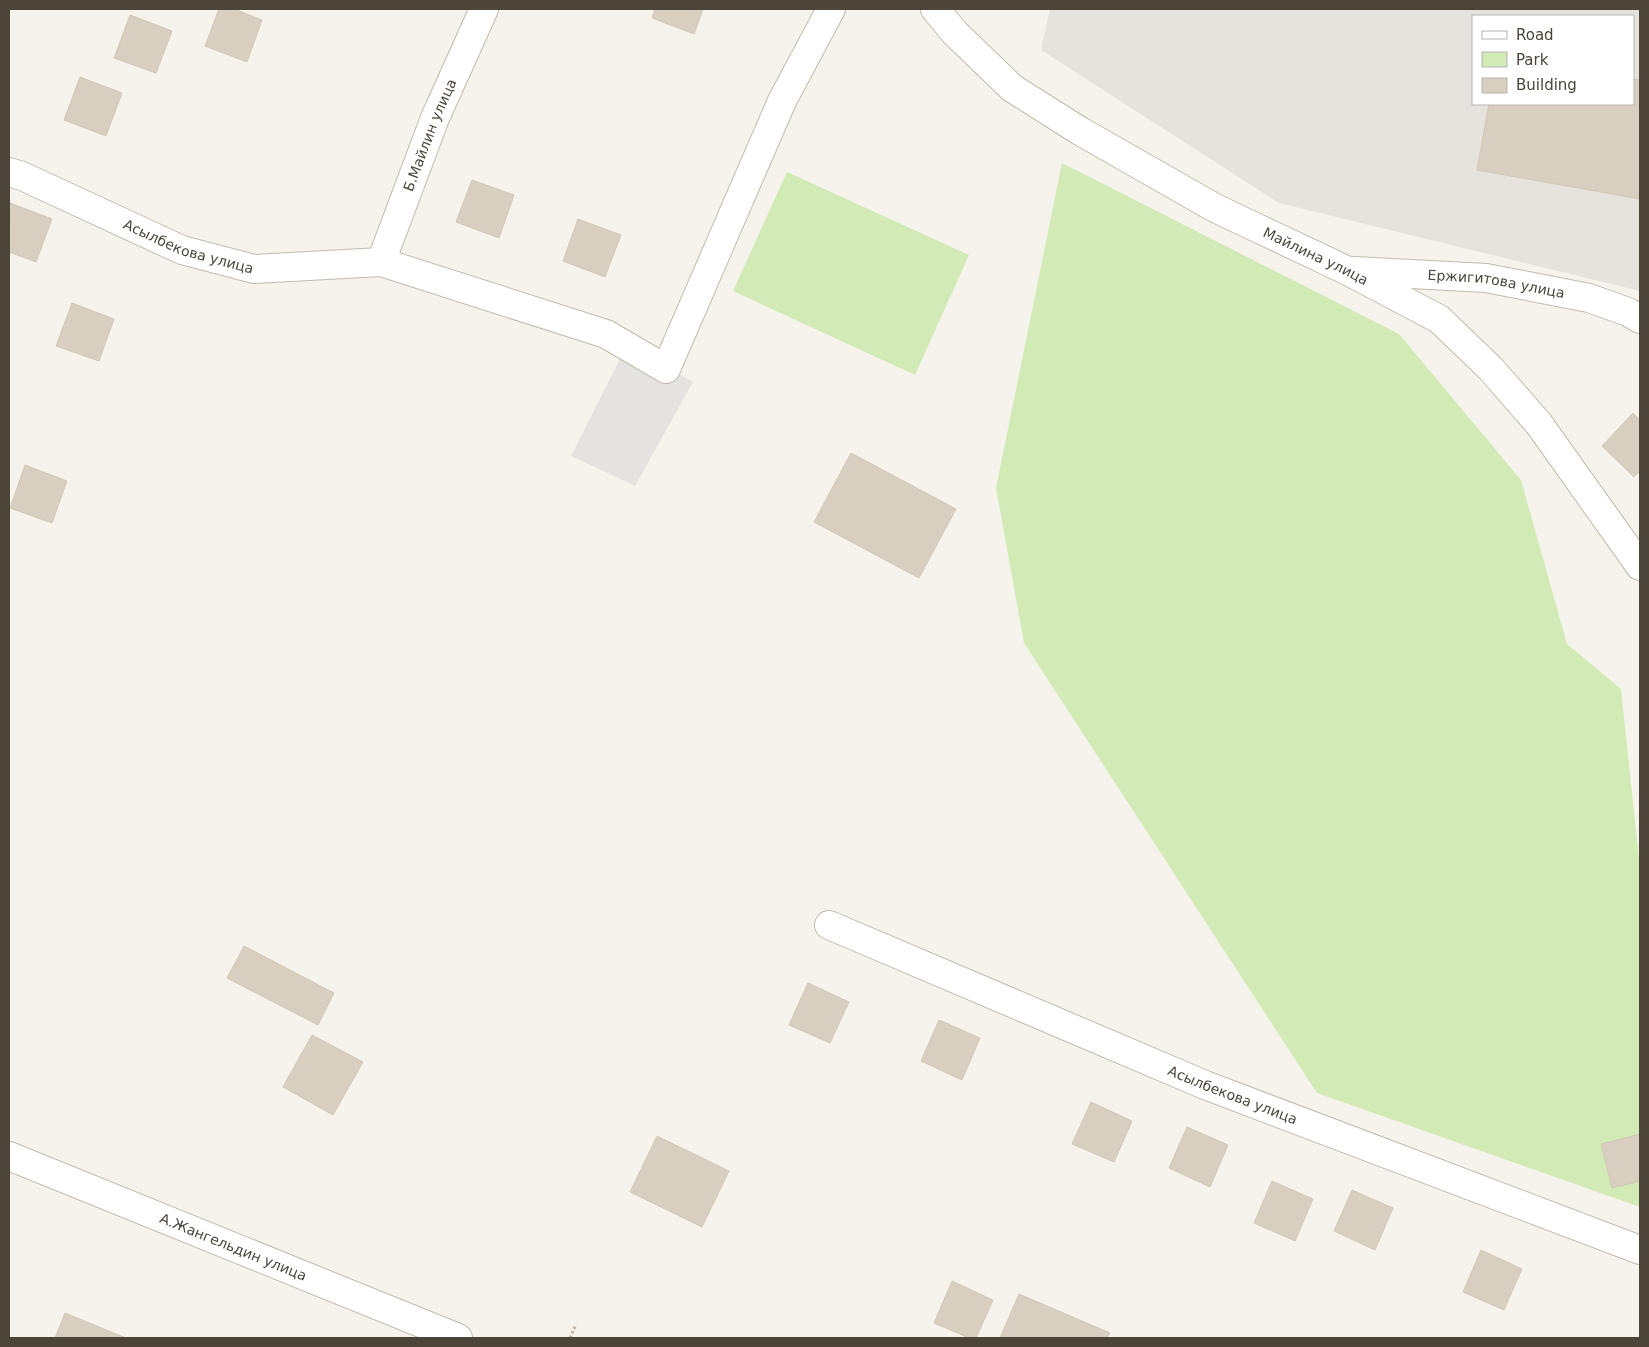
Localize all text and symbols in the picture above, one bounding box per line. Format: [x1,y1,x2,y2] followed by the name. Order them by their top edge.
[1472,15,1634,105] legend
[1516,26,1554,44] text: Road
[1516,51,1549,69] text: Park
[400,76,460,194] street label: Б.Майлин улица
[1516,76,1577,94] text: Building
[121,216,255,277] street label: Асылбекова улица
[1261,224,1371,288] street label: Майлина улица
[1427,267,1566,301] street label: Ержигитова улица
[1166,1062,1300,1127] street label: Асылбекова улица
[158,1210,309,1284] street label: А.Жангельдин улица

